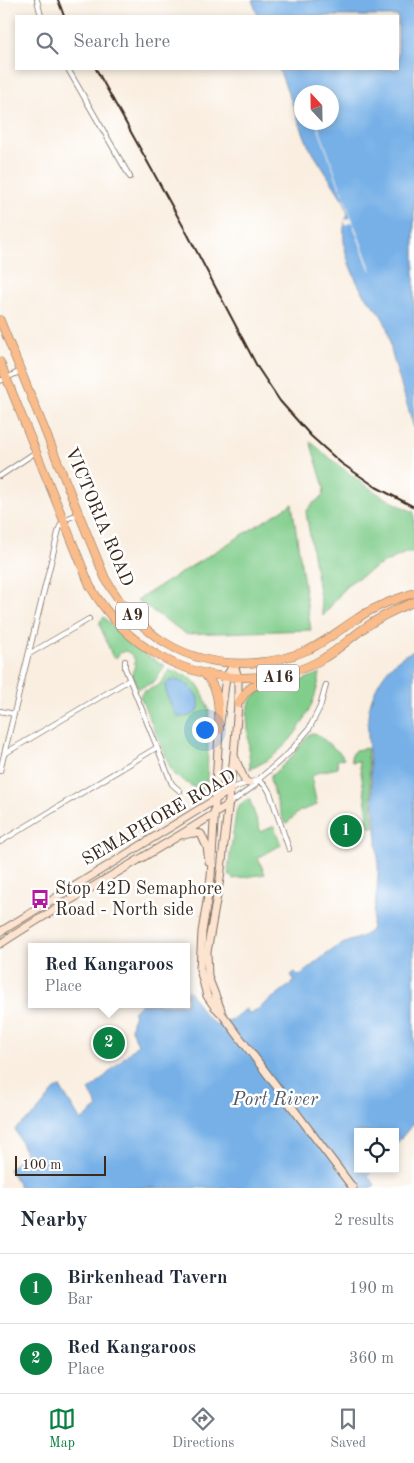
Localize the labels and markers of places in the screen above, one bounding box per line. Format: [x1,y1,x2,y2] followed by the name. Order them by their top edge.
[330,812,362,850] pin: 1
[55,880,222,919] place label: Stop 42D Semaphore Road - North side
[29,888,51,910] bus stop icon: Stop 42D Semaphore Road - North side
[93,1024,125,1062] pin: 2

